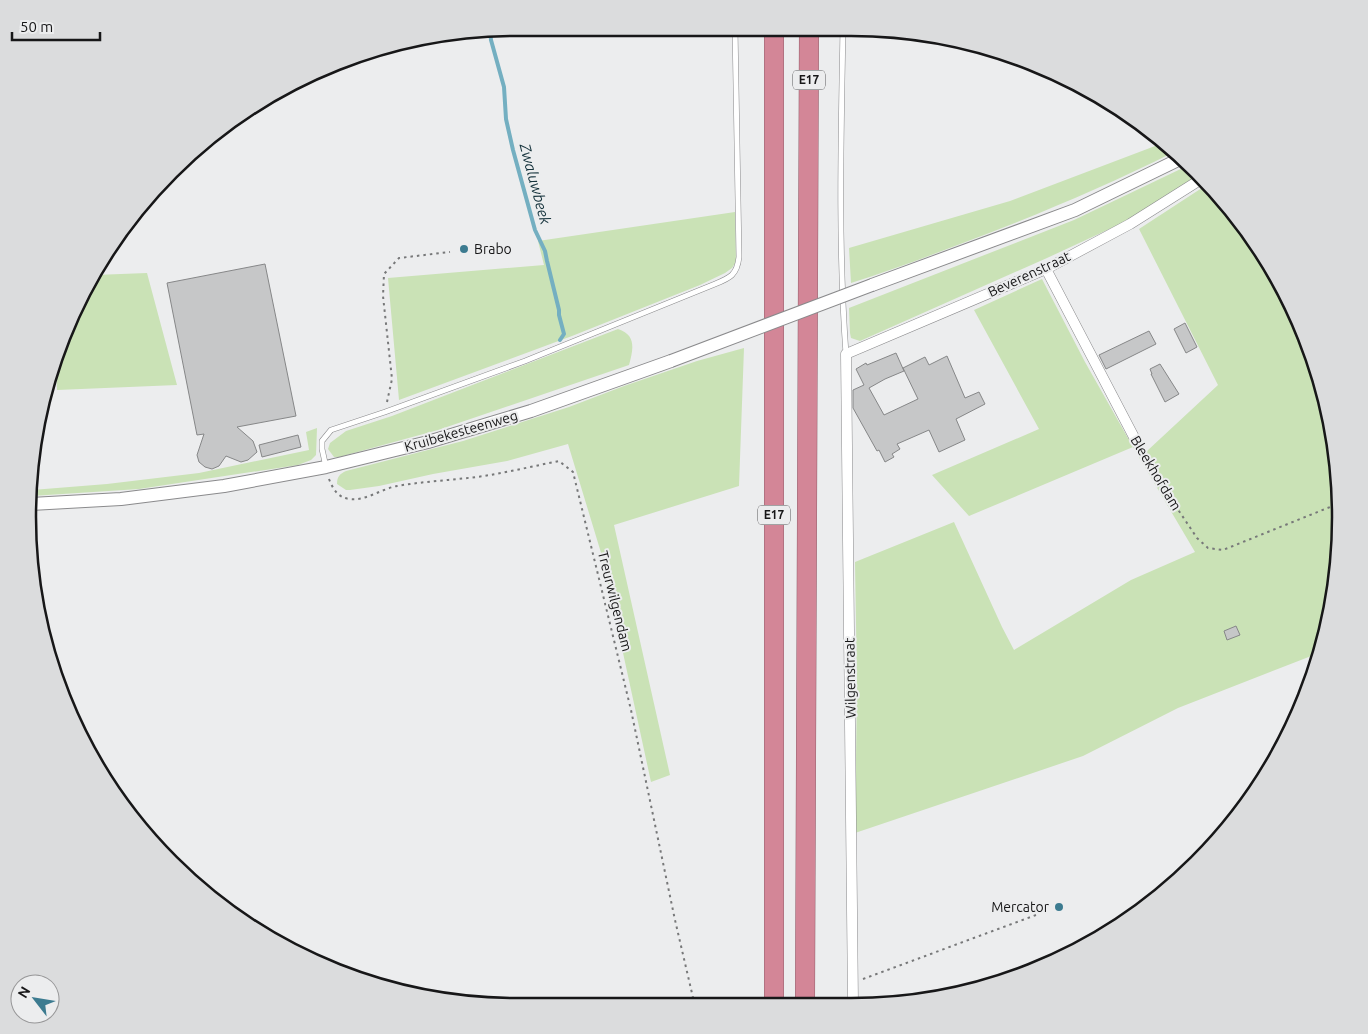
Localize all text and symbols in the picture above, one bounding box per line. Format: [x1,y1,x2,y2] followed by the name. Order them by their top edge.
[12,10,100,42] scale bar
[20,18,53,35] text: 50 m
[793,70,825,90] road number: E17
[516,140,555,227] water label: Zwaluwbeek
[474,241,512,257] place label: Brabo
[458,243,470,255] marker: Brabo
[985,248,1073,300] street label: Beverenstraat
[402,407,520,455] street label: Kruibekesteenweg
[1127,433,1185,513] street label: Bleekhofdam
[758,506,790,524] road number: E17
[595,549,635,653] street label: Treurwilgendam
[841,637,859,719] street label: Wilgenstraat
[991,899,1050,915] place label: Mercator
[1053,901,1065,913] marker: Mercator
[10,974,60,1024] north arrow
[14,984,33,1001] text: N

